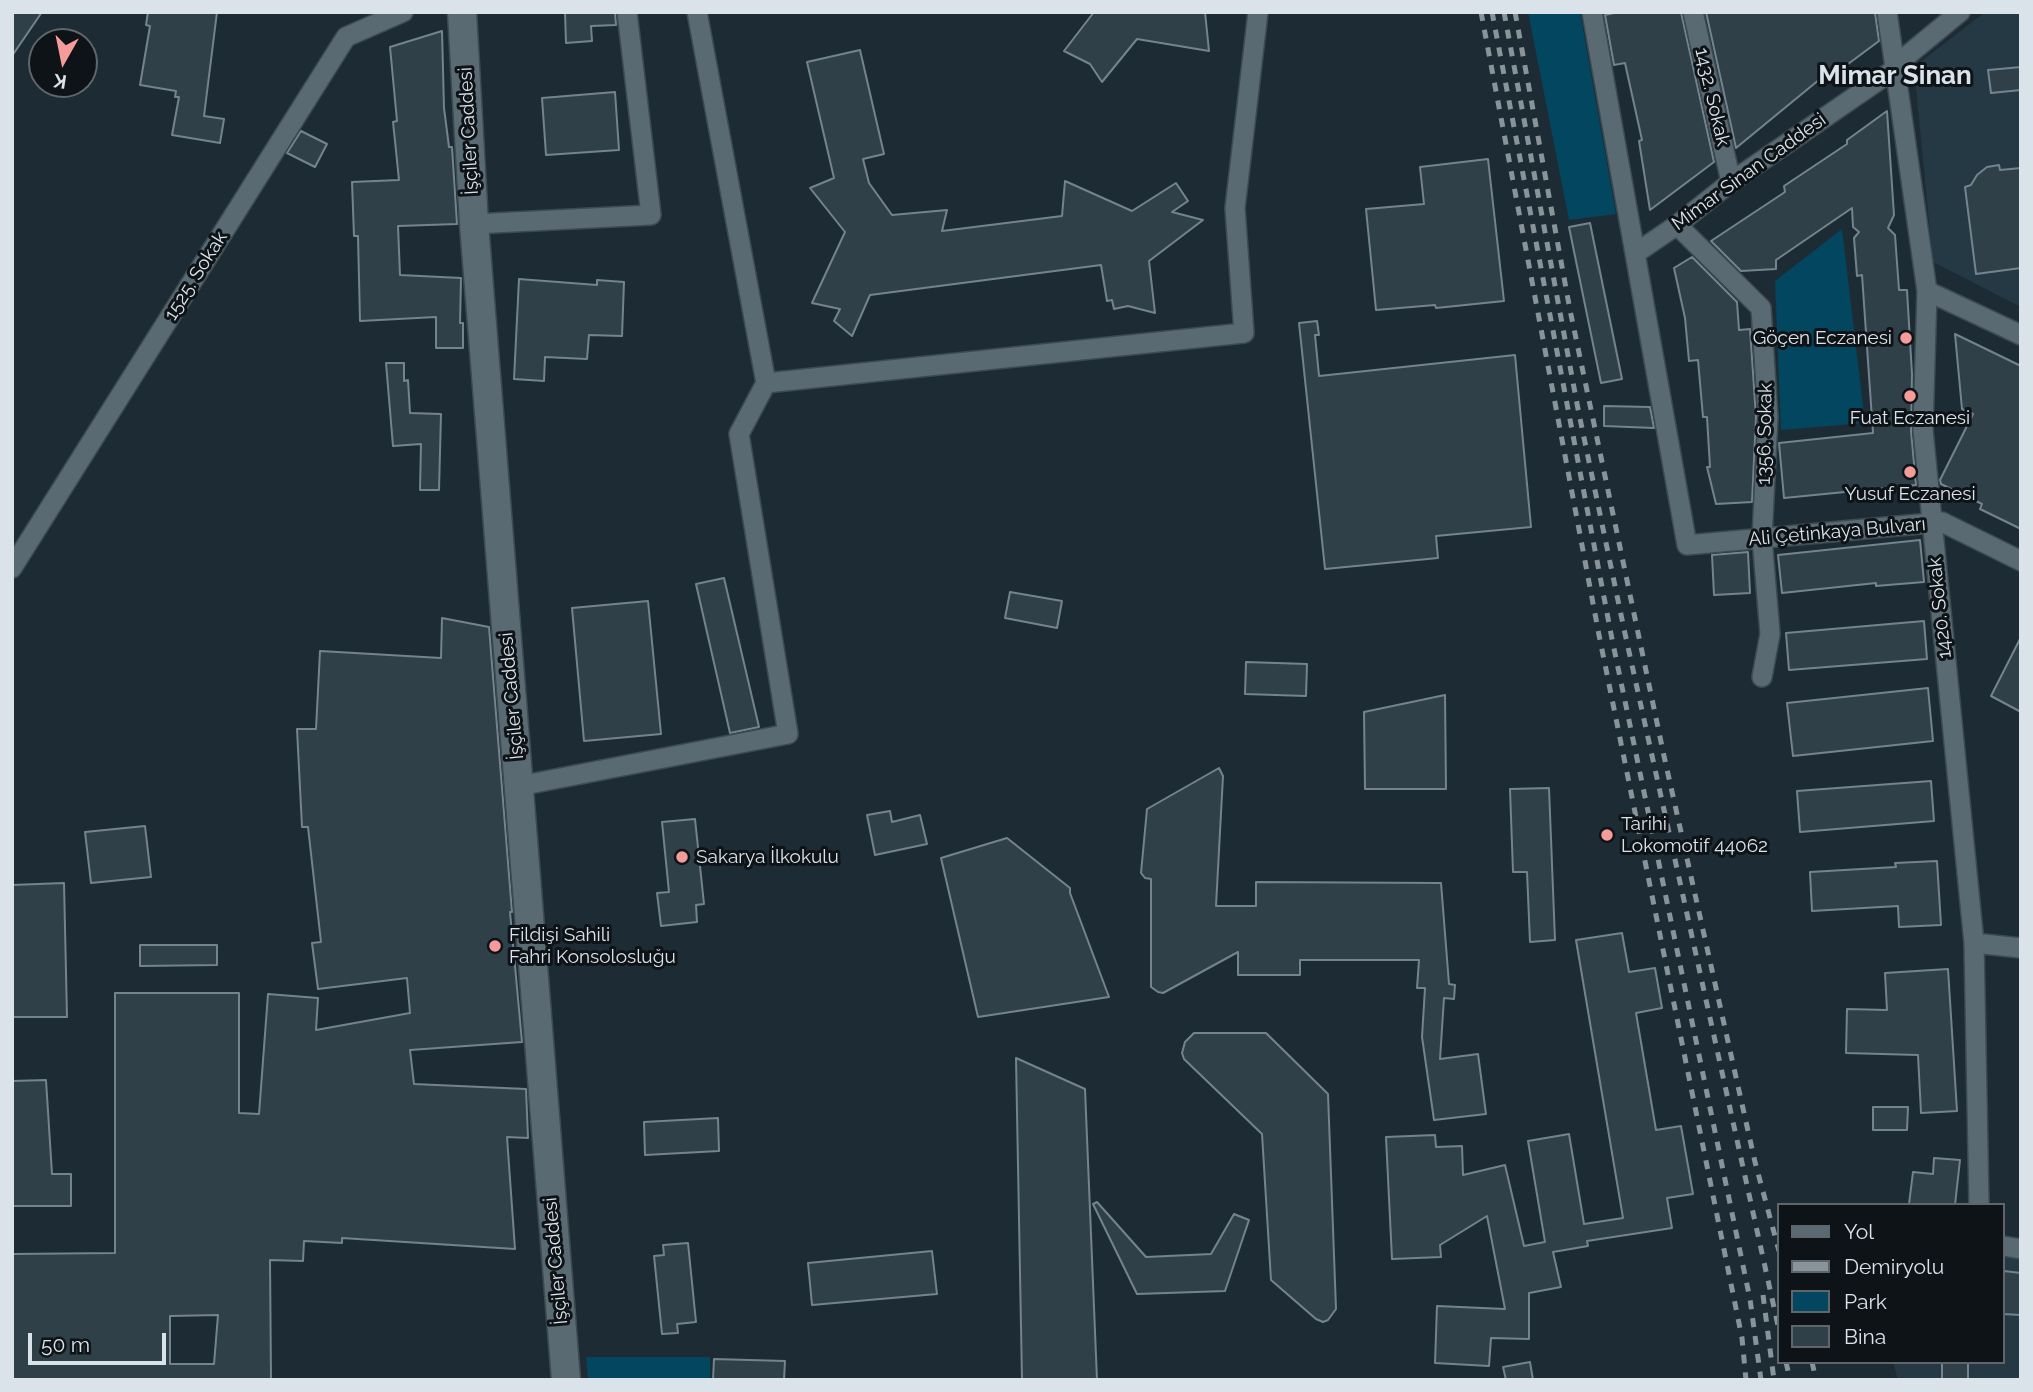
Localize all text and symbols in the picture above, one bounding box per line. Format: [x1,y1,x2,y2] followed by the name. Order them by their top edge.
[28,28,98,98] north arrow
[1690,46,1734,148] street label: 1432. Sokak
[1818,60,1972,92] district label: Mimar Sinan
[454,67,484,195] street label: İşçiler Caddesi
[52,70,68,94] text: K
[1668,109,1830,235] street label: Mimar Sinan Caddesi
[160,227,232,325] street label: 1525. Sokak
[1753,327,1892,349] place label: Göçen Eczanesi
[1898,330,1914,346] marker: Göçen Eczanesi
[1753,383,1777,485] street label: 1356. Sokak
[1902,388,1918,404] marker: Fuat Eczanesi
[1850,407,1970,429] place label: Fuat Eczanesi
[1902,464,1918,480] marker: Yusuf Eczanesi
[1844,483,1976,505] place label: Yusuf Eczanesi
[1747,513,1927,551] street label: Ali Çetinkaya Bulvarı
[1923,556,1957,660] street label: 1420. Sokak
[495,631,529,761] street label: İşçiler Caddesi
[1621,813,1768,857] place label: Tarihi Lokomotif 44062
[1599,827,1615,843] marker: Tarihi Lokomotif 44062
[696,846,839,868] place label: Sakarya İlkokulu
[674,849,690,865] marker: Sakarya İlkokulu
[509,924,676,968] place label: Fildişi Sahili Fahri Konsolosluğu
[487,938,503,954] marker: Fildişi Sahili Fahri Konsolosluğu
[539,1196,573,1326] street label: İşçiler Caddesi
[1778,1203,2005,1364] legend
[1844,1219,1874,1244] text: Yol
[1844,1254,1944,1279] text: Demiryolu
[1844,1289,1887,1314] text: Park
[32,1318,170,1362] scale bar
[1844,1324,1886,1349] text: Bina
[41,1332,90,1357] text: 50 m

